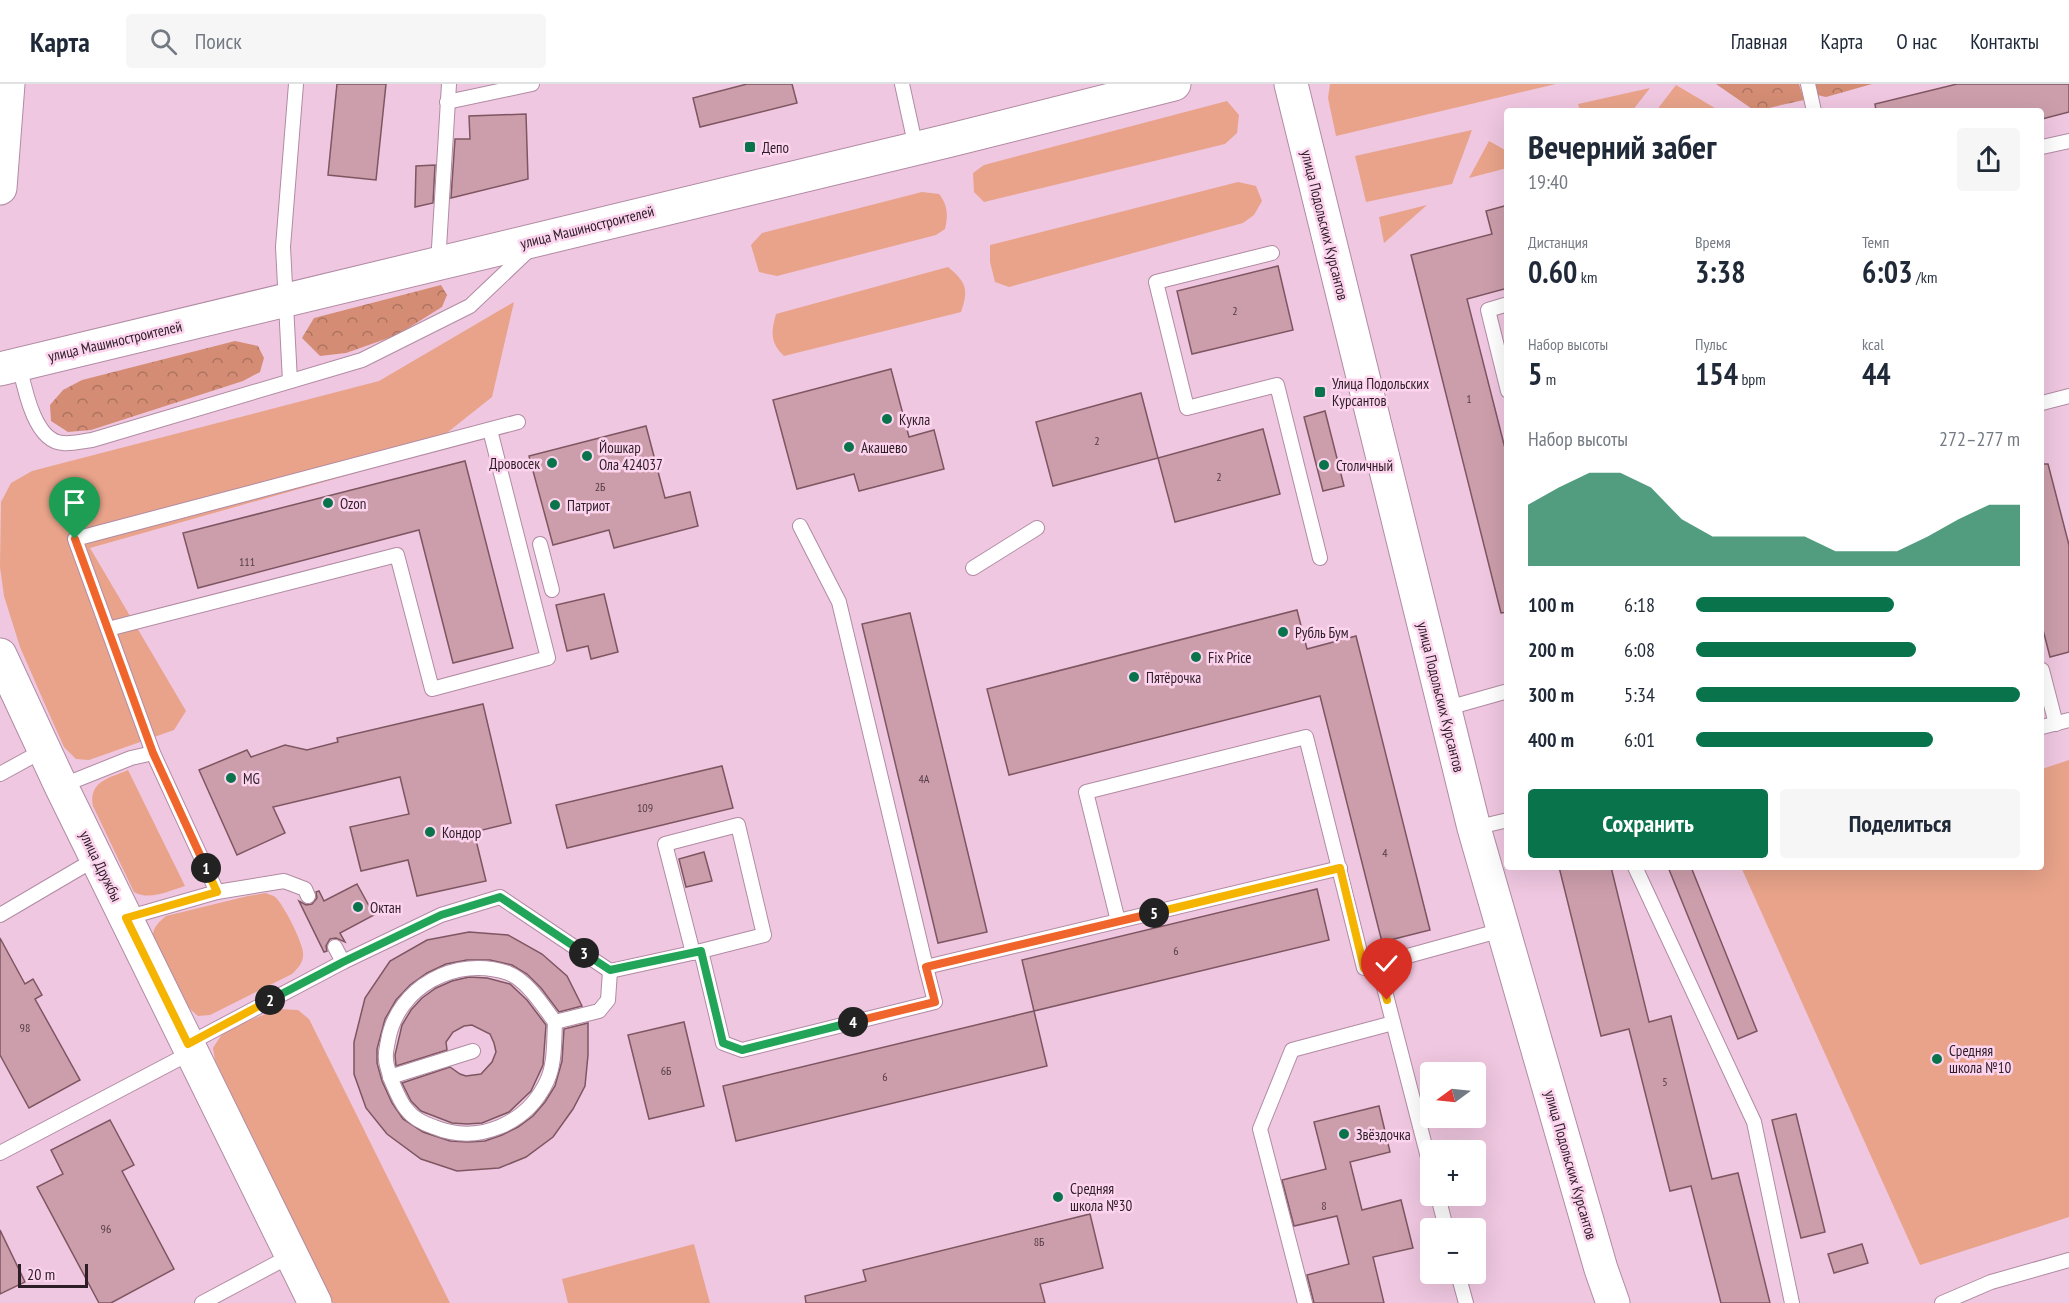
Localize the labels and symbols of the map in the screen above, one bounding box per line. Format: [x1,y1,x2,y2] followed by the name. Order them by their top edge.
[762,138,789,157] place label: Депо
[743,140,757,154] marker: Депо
[1297,148,1353,302] street label: улица Подольских Курсантов
[518,201,656,253] street label: улица Машиностроителей
[1232,303,1238,318] house number: 2
[46,316,184,366] street label: улица Машиностроителей
[1332,374,1429,410] place label: Улица Подольских Курсантов
[1313,385,1327,399] marker: Улица Подольских Курсантов
[1466,391,1472,406] house number: 1
[899,410,930,429] place label: Кукла
[880,412,894,426] marker: Кукла
[1094,433,1100,448] house number: 2
[599,438,663,474] place label: Йошкар Ола 424037
[861,438,908,457] place label: Акашево
[842,440,856,454] marker: Акашево
[580,449,594,463] marker: Йошкар Ола 424037
[489,454,540,473] place label: Дровосек
[545,456,559,470] marker: Дровосек
[1336,456,1393,475] place label: Столичный
[1317,458,1331,472] marker: Столичный
[1216,469,1222,484] house number: 2
[49,477,100,539] pin
[595,479,605,494] house number: 2Б
[340,494,366,513] place label: Ozon
[321,496,335,510] marker: Ozon
[567,496,610,515] place label: Патриот
[548,498,562,512] marker: Патриот
[239,554,255,569] house number: 111
[1413,620,1469,774] street label: улица Подольских Курсантов
[1295,623,1349,642] place label: Рубль Бум
[1276,625,1290,639] marker: Рубль Бум
[1208,648,1251,667] place label: Fix Price
[1189,650,1203,664] marker: Fix Price
[1146,668,1201,687] place label: Пятёрочка
[1127,670,1141,684] marker: Пятёрочка
[243,769,260,788] place label: MG
[224,771,238,785] marker: MG
[918,771,930,786] house number: 4А
[637,800,653,815] house number: 109
[442,823,481,842] place label: Кондор
[423,825,437,839] marker: Кондор
[76,827,126,905] street label: улица Дружбы
[1382,845,1388,860] house number: 4
[191,853,221,883] pin: 1
[370,898,401,917] place label: Октан
[1139,898,1169,928] pin: 5
[351,900,365,914] marker: Октан
[569,938,599,968] pin: 3
[1361,938,1412,1000] pin
[1173,943,1179,958] house number: 6
[255,985,285,1015] pin: 2
[838,1007,868,1037] pin: 4
[20,1020,30,1035] house number: 98
[1949,1041,2011,1077] place label: Средняя школа №10
[1930,1052,1944,1066] marker: Средняя школа №10
[1420,1062,1486,1128] north arrow
[661,1063,671,1078] house number: 6Б
[882,1069,888,1084] house number: 6
[1662,1074,1668,1089] house number: 5
[1541,1088,1601,1242] street label: улица Подольских Курсантов
[1356,1125,1411,1144] place label: Звёздочка
[1337,1127,1351,1141] marker: Звёздочка
[1070,1179,1132,1215] place label: Средняя школа №30
[1051,1190,1065,1204] marker: Средняя школа №30
[1321,1198,1327,1213] house number: 8
[101,1221,111,1236] house number: 96
[1034,1234,1044,1249] house number: 8Б
[18,1261,88,1288] scale bar

